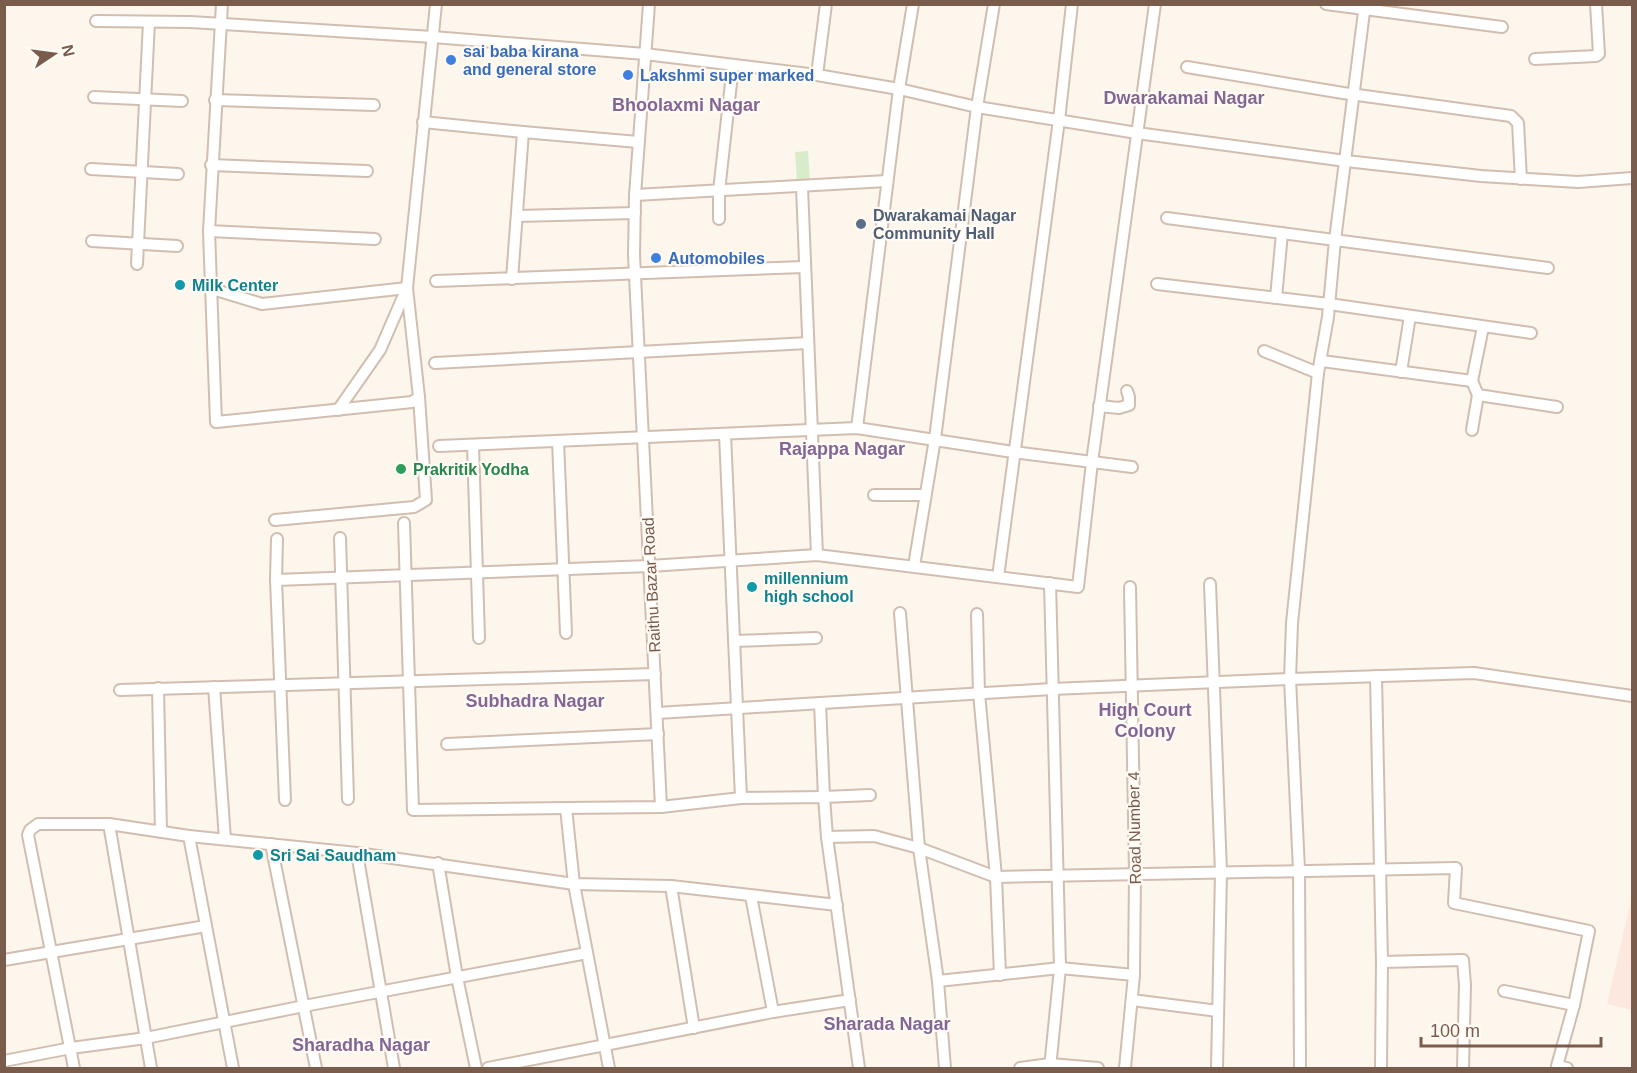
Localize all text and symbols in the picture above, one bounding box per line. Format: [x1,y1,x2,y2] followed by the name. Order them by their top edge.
[24,24,84,84] north arrow
[59,43,78,58] text: N
[463,43,596,78] place label: sai baba kirana and general store
[444,53,458,67] marker: sai baba kirana and general store
[640,67,814,84] place label: Lakshmi super marked
[621,68,635,82] marker: Lakshmi super marked
[1103,88,1265,108] district label: Dwarakamai Nagar
[612,95,760,115] district label: Bhoolaxmi Nagar
[873,207,1016,242] place label: Dwarakamai Nagar Community Hall
[854,217,868,231] marker: Dwarakamai Nagar Community Hall
[668,250,765,267] place label: Automobiles
[649,251,663,265] marker: Automobiles
[192,277,278,294] place label: Milk Center
[173,278,187,292] marker: Milk Center
[779,439,905,459] district label: Rajappa Nagar
[413,461,529,478] place label: Prakritik Yodha
[394,462,408,476] marker: Prakritik Yodha
[639,517,664,653] street label: Raithu Bazar Road
[764,570,854,605] place label: millennium high school
[745,580,759,594] marker: millennium high school
[465,691,605,711] district label: Subhadra Nagar
[1099,700,1191,741] district label: High Court Colony
[1125,771,1144,885] street label: Road Number 4
[270,847,396,864] place label: Sri Sai Saudham
[251,848,265,862] marker: Sri Sai Saudham
[1421,1010,1601,1048] scale bar
[823,1014,951,1034] district label: Sharada Nagar
[1430,1021,1480,1041] text: 100 m
[292,1035,430,1055] district label: Sharadha Nagar

